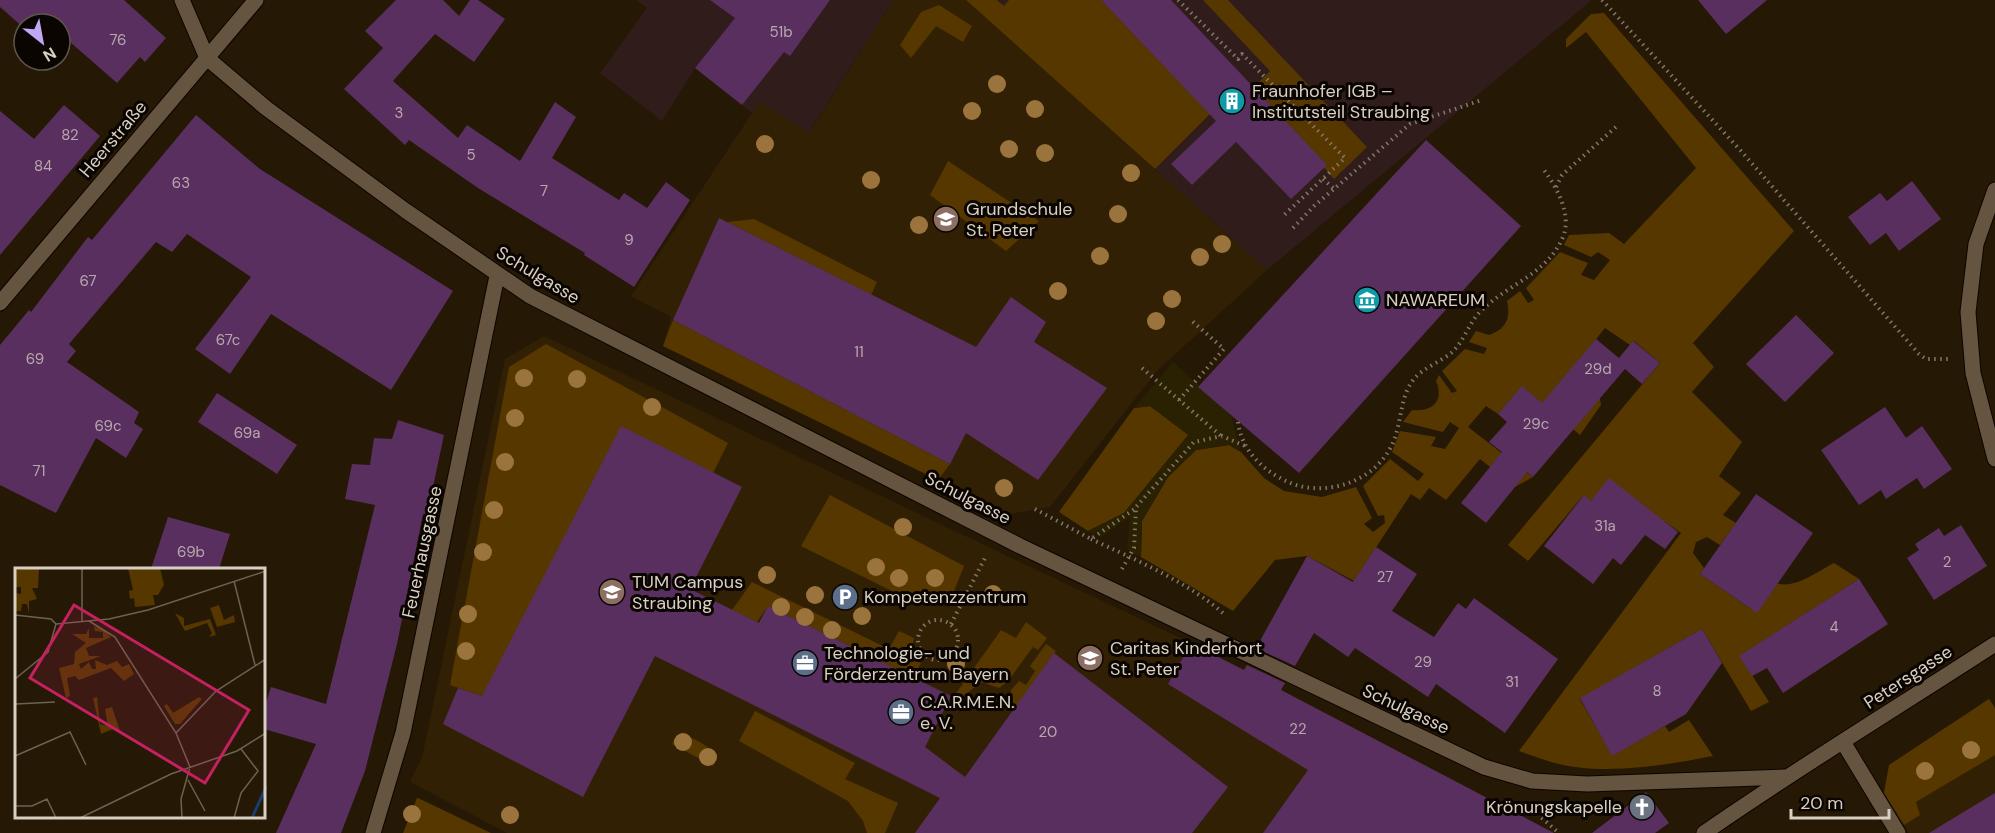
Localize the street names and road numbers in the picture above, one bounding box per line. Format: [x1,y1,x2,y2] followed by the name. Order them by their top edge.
[74,96,152,182] street label: Heerstraße
[492,241,584,309] street label: Schulgasse
[921,466,1015,530] street label: Schulgasse
[396,484,448,620] street label: Feuerhausgasse
[1859,640,1957,714] street label: Petersgasse
[1359,678,1453,740] street label: Schulgasse

